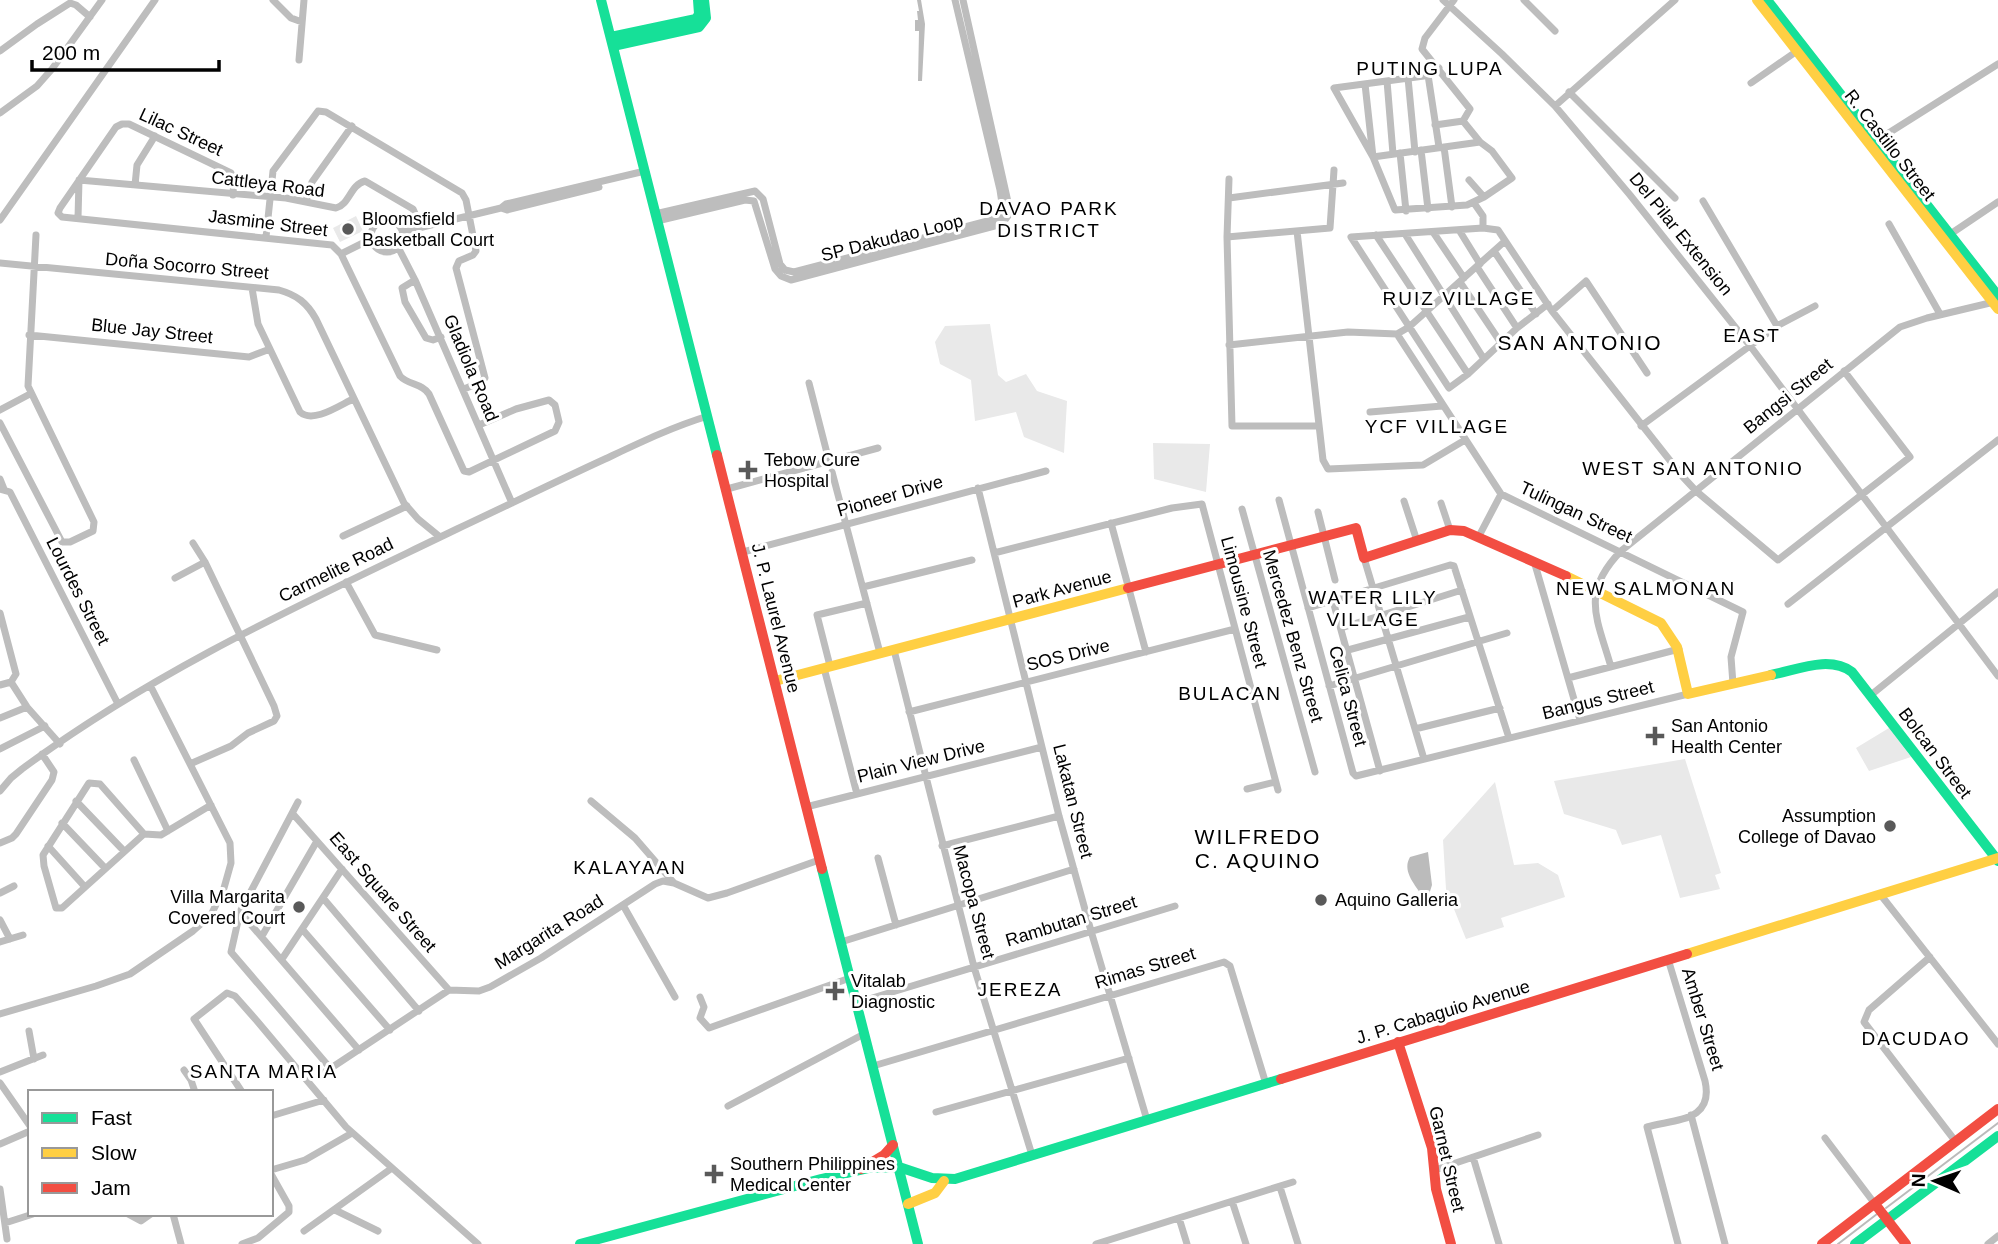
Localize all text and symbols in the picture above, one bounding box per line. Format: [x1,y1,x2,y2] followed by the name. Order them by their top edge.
[32,28,219,72] scale bar
[42,41,100,64] text: 200 m
[1356,58,1504,79] district label: PUTING LUPA
[1841,86,1939,204] street label: R. Castillo Street
[136,104,226,160] street label: Lilac Street
[210,167,326,201] street label: Cattleya Road
[1625,169,1737,299] street label: Del Pilar Extension
[979,198,1119,241] district label: DAVAO PARK DISTRICT
[207,206,329,240] street label: Jasmine Street
[362,209,494,250] place label: Bloomsfield Basketball Court
[819,211,965,265] street label: SP Dakudao Loop
[340,221,356,237] marker: Bloomsfield Basketball Court
[104,249,270,283] street label: Doña Socorro Street
[1383,288,1535,309] district label: RUIZ VILLAGE
[440,312,502,424] street label: Gladiola Road
[90,315,214,347] street label: Blue Jay Street
[1723,325,1781,346] district label: EAST
[1497,331,1663,354] district label: SAN ANTONIO
[1740,354,1836,438] street label: Bangsi Street
[1365,416,1509,437] district label: YCF VILLAGE
[764,450,860,491] place label: Tebow Cure Hospital
[1582,458,1804,479] district label: WEST SAN ANTONIO
[738,460,758,480] marker: Tebow Cure Hospital
[835,471,945,521] street label: Pioneer Drive
[1517,477,1635,547] street label: Tulingan Street
[42,534,114,648] street label: Lourdes Street
[275,534,397,606] street label: Carmelite Road
[1217,534,1271,670] street label: Limousine Street
[748,541,804,695] street label: J. P. Laurel Avenue
[1259,548,1327,724] street label: Mercedez Benz Street
[1010,566,1114,612] street label: Park Avenue
[1556,578,1736,599] district label: NEW SALMONAN
[1308,587,1438,630] district label: WATER LILY VILLAGE
[1024,635,1112,675] street label: SOS Drive
[1325,644,1371,748] street label: Celica Street
[1540,676,1656,724] street label: Bangus Street
[1178,683,1282,704] district label: BULACAN
[1894,704,1976,802] street label: Bolcan Street
[1671,716,1782,757] place label: San Antonio Health Center
[1645,726,1665,746] marker: San Antonio Health Center
[855,735,987,787] street label: Plain View Drive
[1049,742,1097,860] street label: Lakatan Street
[1738,806,1876,847] place label: Assumption College of Davao
[1882,818,1898,834] marker: Assumption College of Davao
[1195,825,1321,872] district label: WILFREDO C. AQUINO
[326,828,440,956] street label: East Square Street
[949,843,999,961] street label: Macopa Street
[573,857,687,878] district label: KALAYAAN
[168,887,286,928] place label: Villa Margarita Covered Court
[1335,890,1459,910] place label: Aquino Galleria
[491,891,607,973] street label: Margarita Road
[1003,892,1139,950] street label: Rambutan Street
[1313,892,1329,908] marker: Aquino Galleria
[291,899,307,915] marker: Villa Margarita Covered Court
[1092,943,1198,993] street label: Rimas Street
[1678,965,1728,1073] street label: Amber Street
[851,971,935,1012] place label: Vitalab Diagnostic
[1354,976,1532,1048] street label: J. P. Cabaguio Avenue
[978,979,1062,1000] district label: JEREZA
[825,981,845,1001] marker: Vitalab Diagnostic
[1861,1028,1971,1049] district label: DACUDAO
[190,1061,338,1082] district label: SANTA MARIA
[28,1090,273,1216] legend
[1425,1104,1469,1214] street label: Garnet Street
[91,1106,132,1129] text: Fast
[91,1141,137,1164] text: Slow
[1900,1146,1970,1216] north arrow
[730,1154,895,1195] place label: Southern Philippines Medical Center
[704,1164,724,1184] marker: Southern Philippines Medical Center
[1908,1173,1929,1188] text: N
[91,1176,131,1199] text: Jam

